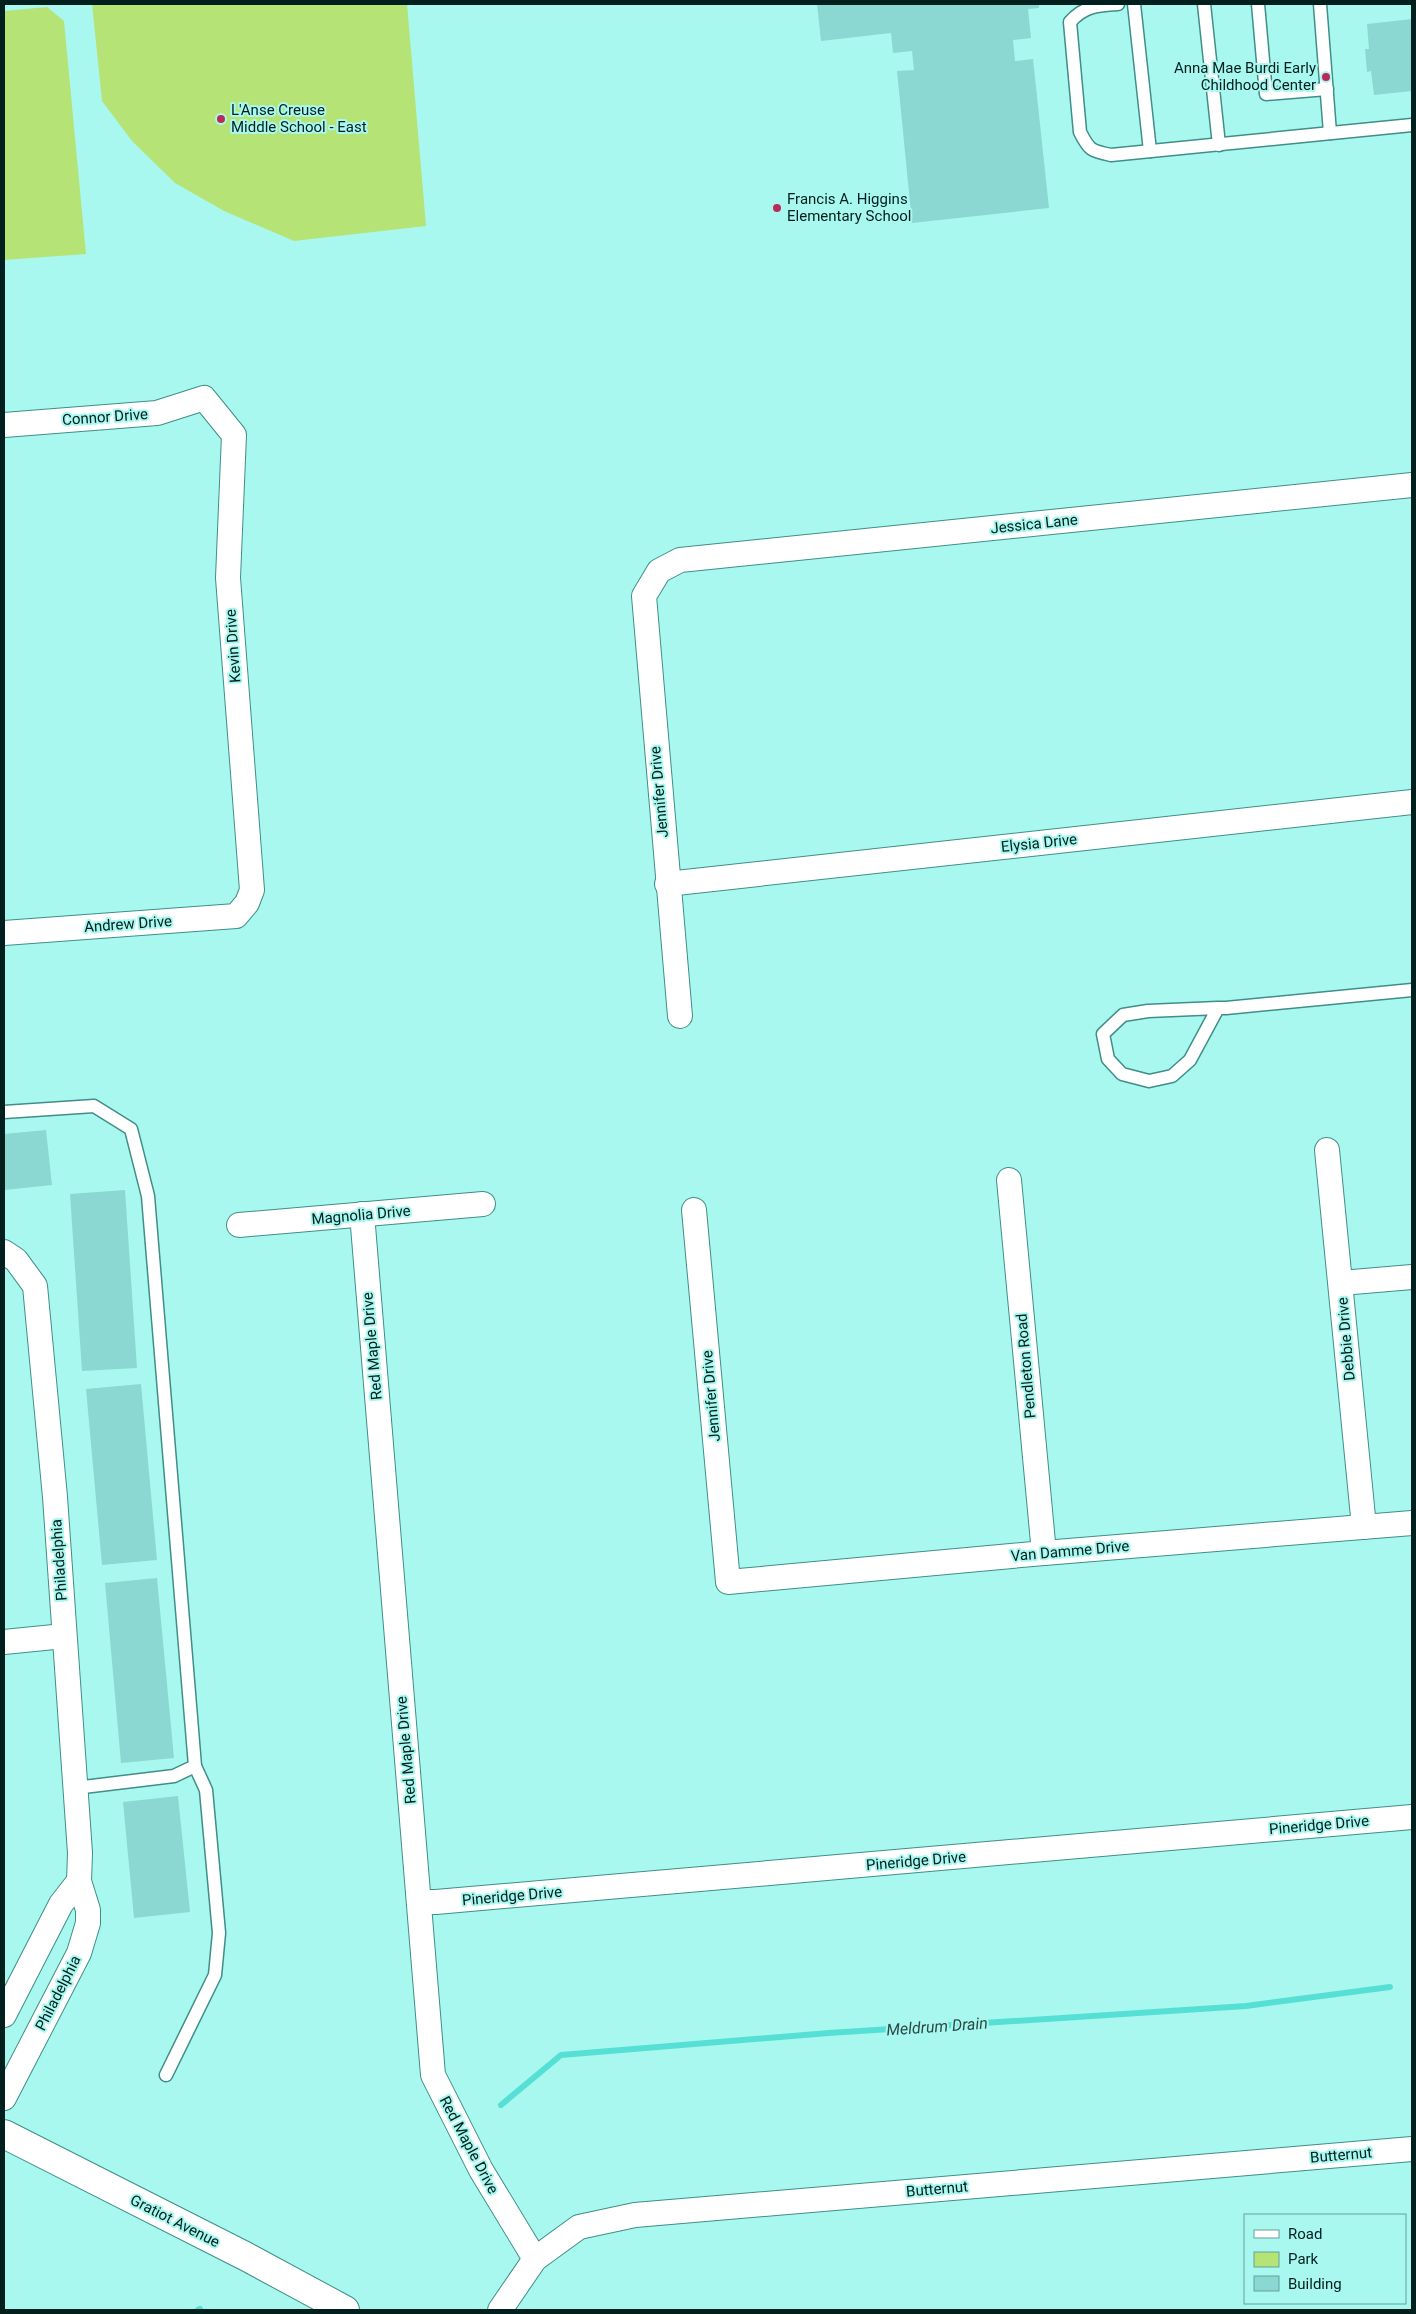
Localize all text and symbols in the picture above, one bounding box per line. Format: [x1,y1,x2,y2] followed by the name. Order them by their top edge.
[1174,59,1316,94] place label: Anna Mae Burdi Early Childhood Center
[1320,71,1332,83] marker: Anna Mae Burdi Early Childhood Center
[231,101,367,136] place label: L'Anse Creuse Middle School - East
[215,113,227,125] marker: L'Anse Creuse Middle School - East
[787,190,911,225] place label: Francis A. Higgins Elementary School
[771,202,783,214] marker: Francis A. Higgins Elementary School
[62,405,149,429] street label: Connor Drive
[990,510,1079,538] street label: Jessica Lane
[221,609,245,683] street label: Kevin Drive
[646,745,672,839] street label: Jennifer Drive
[1000,830,1078,856] street label: Elysia Drive
[83,912,173,936] street label: Andrew Drive
[311,1202,411,1228] street label: Magnolia Drive
[358,1291,386,1401] street label: Red Maple Drive
[1333,1297,1359,1381] street label: Debbie Drive
[1012,1313,1040,1419] street label: Pendleton Road
[698,1349,724,1443] street label: Jennifer Drive
[47,1519,71,1601] street label: Philadelphia
[1010,1537,1130,1565] street label: Van Damme Drive
[392,1695,420,1805] street label: Red Maple Drive
[1268,1812,1370,1838] street label: Pineridge Drive
[865,1848,967,1874] street label: Pineridge Drive
[461,1883,563,1909] street label: Pineridge Drive
[31,1953,85,2033] street label: Philadelphia
[886,2013,988,2040] water label: Meldrum Drain
[436,2093,502,2197] street label: Red Maple Drive
[1309,2143,1373,2167] street label: Butternut
[905,2177,969,2201] street label: Butternut
[127,2191,223,2251] street label: Gratiot Avenue
[1244,2214,1406,2304] legend
[1288,2225,1322,2243] text: Road
[1288,2250,1319,2268] text: Park
[1288,2275,1342,2293] text: Building

